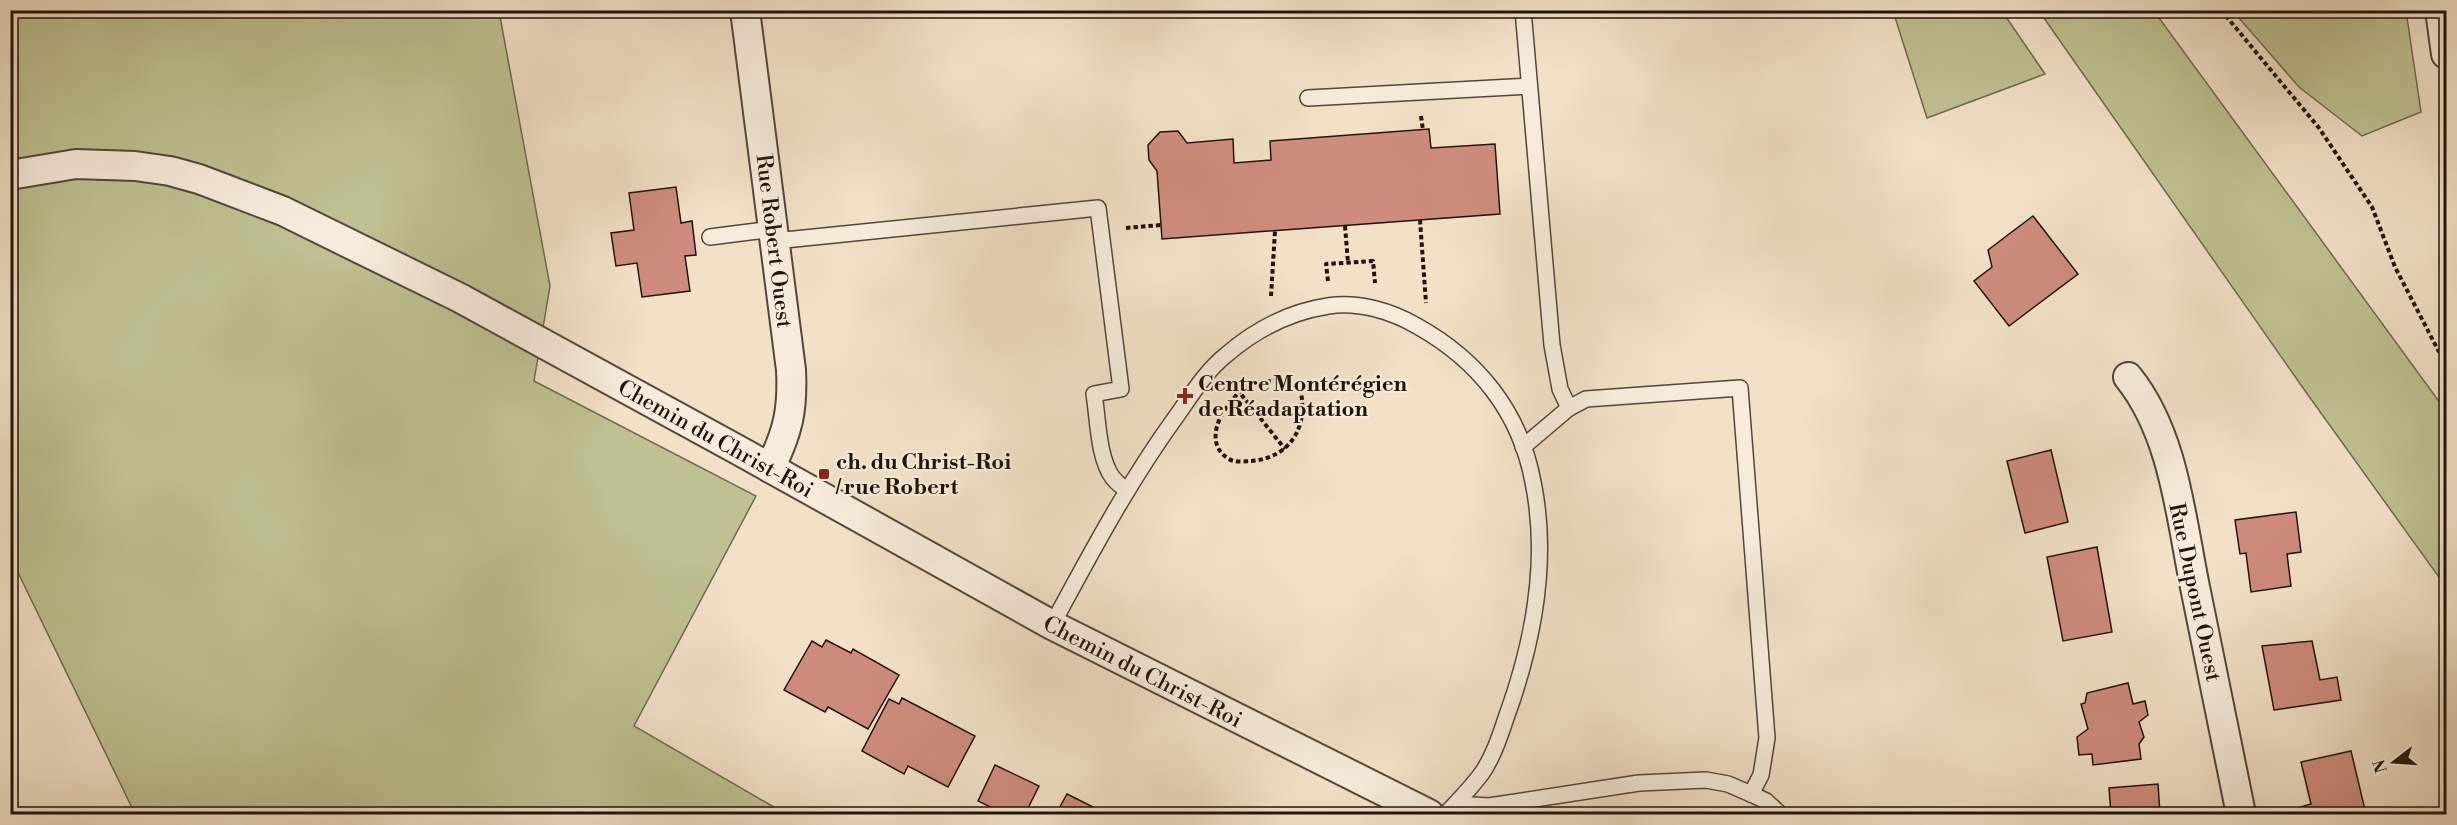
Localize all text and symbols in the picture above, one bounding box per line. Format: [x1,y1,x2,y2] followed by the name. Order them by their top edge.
[749,153,798,330] street label: Rue Robert Ouest
[1198,371,1408,423] place label: Centre Montérégien de Réadaptation
[613,374,818,504] street label: Chemin du Christ-Roi
[1176,387,1194,405] marker: Centre Montérégien de Réadaptation
[835,449,1011,501] place label: ch. du Christ-Roi / rue Robert
[817,467,831,481] marker: ch. du Christ-Roi / rue Robert
[2162,500,2227,684] street label: Rue Dupont Ouest
[1038,610,1246,734] street label: Chemin du Christ-Roi
[2364,732,2424,792] north arrow
[2369,757,2392,775] text: N

